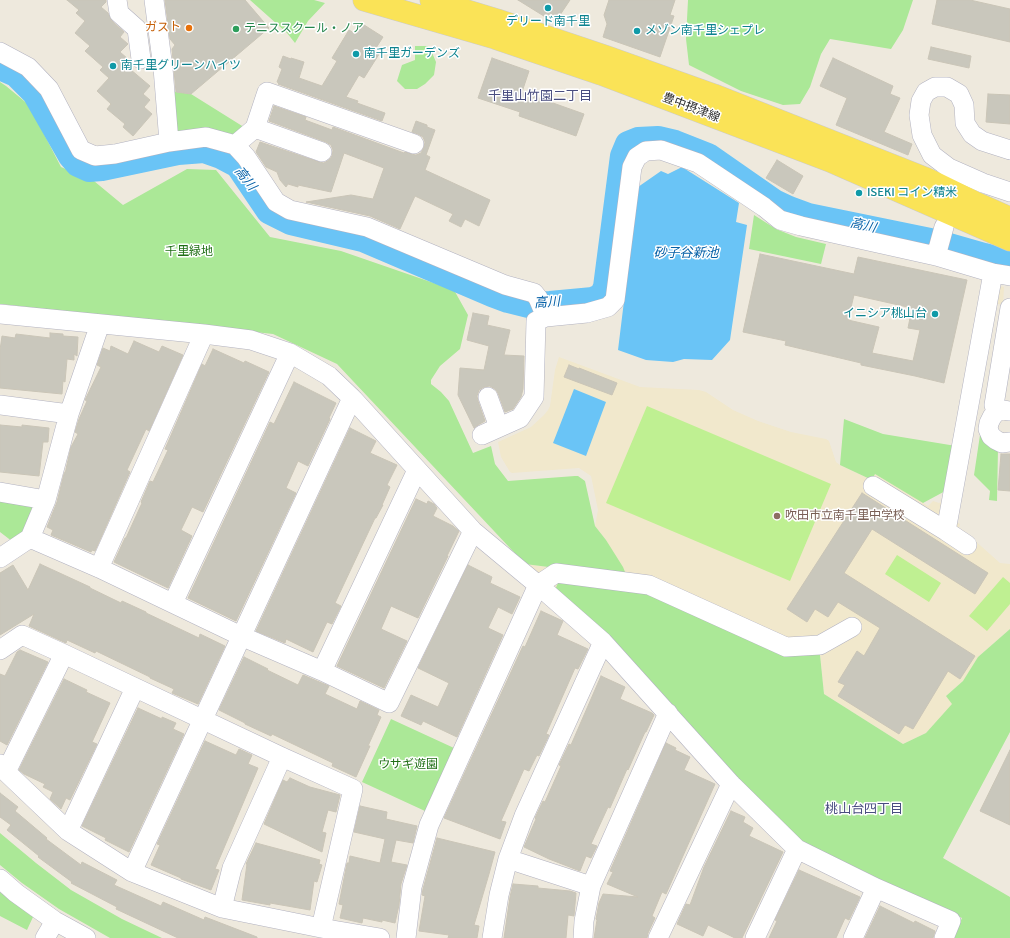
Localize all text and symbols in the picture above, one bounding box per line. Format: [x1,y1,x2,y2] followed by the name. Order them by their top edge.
[543,3,553,13] marker: デリード南千里
[506,15,590,29] place label: デリード南千里
[145,21,181,35] place label: ガスト
[244,22,364,36] place label: テニススクール・ノア
[184,23,194,33] marker: ガスト
[231,24,241,34] marker: テニススクール・ノア
[645,24,765,38] place label: メゾン南千里シェプレ
[632,26,642,36] marker: メゾン南千里シェプレ
[364,47,460,61] place label: 南千里ガーデンズ
[351,49,361,59] marker: 南千里ガーデンズ
[121,59,241,73] place label: 南千里グリーンハイツ
[108,61,118,71] marker: 南千里グリーンハイツ
[488,89,592,105] district label: 千里山竹園二丁目
[660,91,722,125] street label: 豊中摂津線
[231,164,259,194] water label: 高川
[867,186,957,200] place label: ISEKI コイン精米
[854,188,864,198] marker: ISEKI コイン精米
[849,215,877,237] water label: 高川
[165,245,213,259] park label: 千里緑地
[654,246,718,262] water label: 砂子谷新池
[533,294,561,312] water label: 高川
[843,307,927,321] place label: イニシア桃山台
[930,309,940,319] marker: イニシア桃山台
[785,509,905,523] place label: 吹田市立南千里中学校
[772,511,782,521] marker: 吹田市立南千里中学校
[378,758,438,772] park label: ウサギ遊園
[825,802,903,818] district label: 桃山台四丁目

